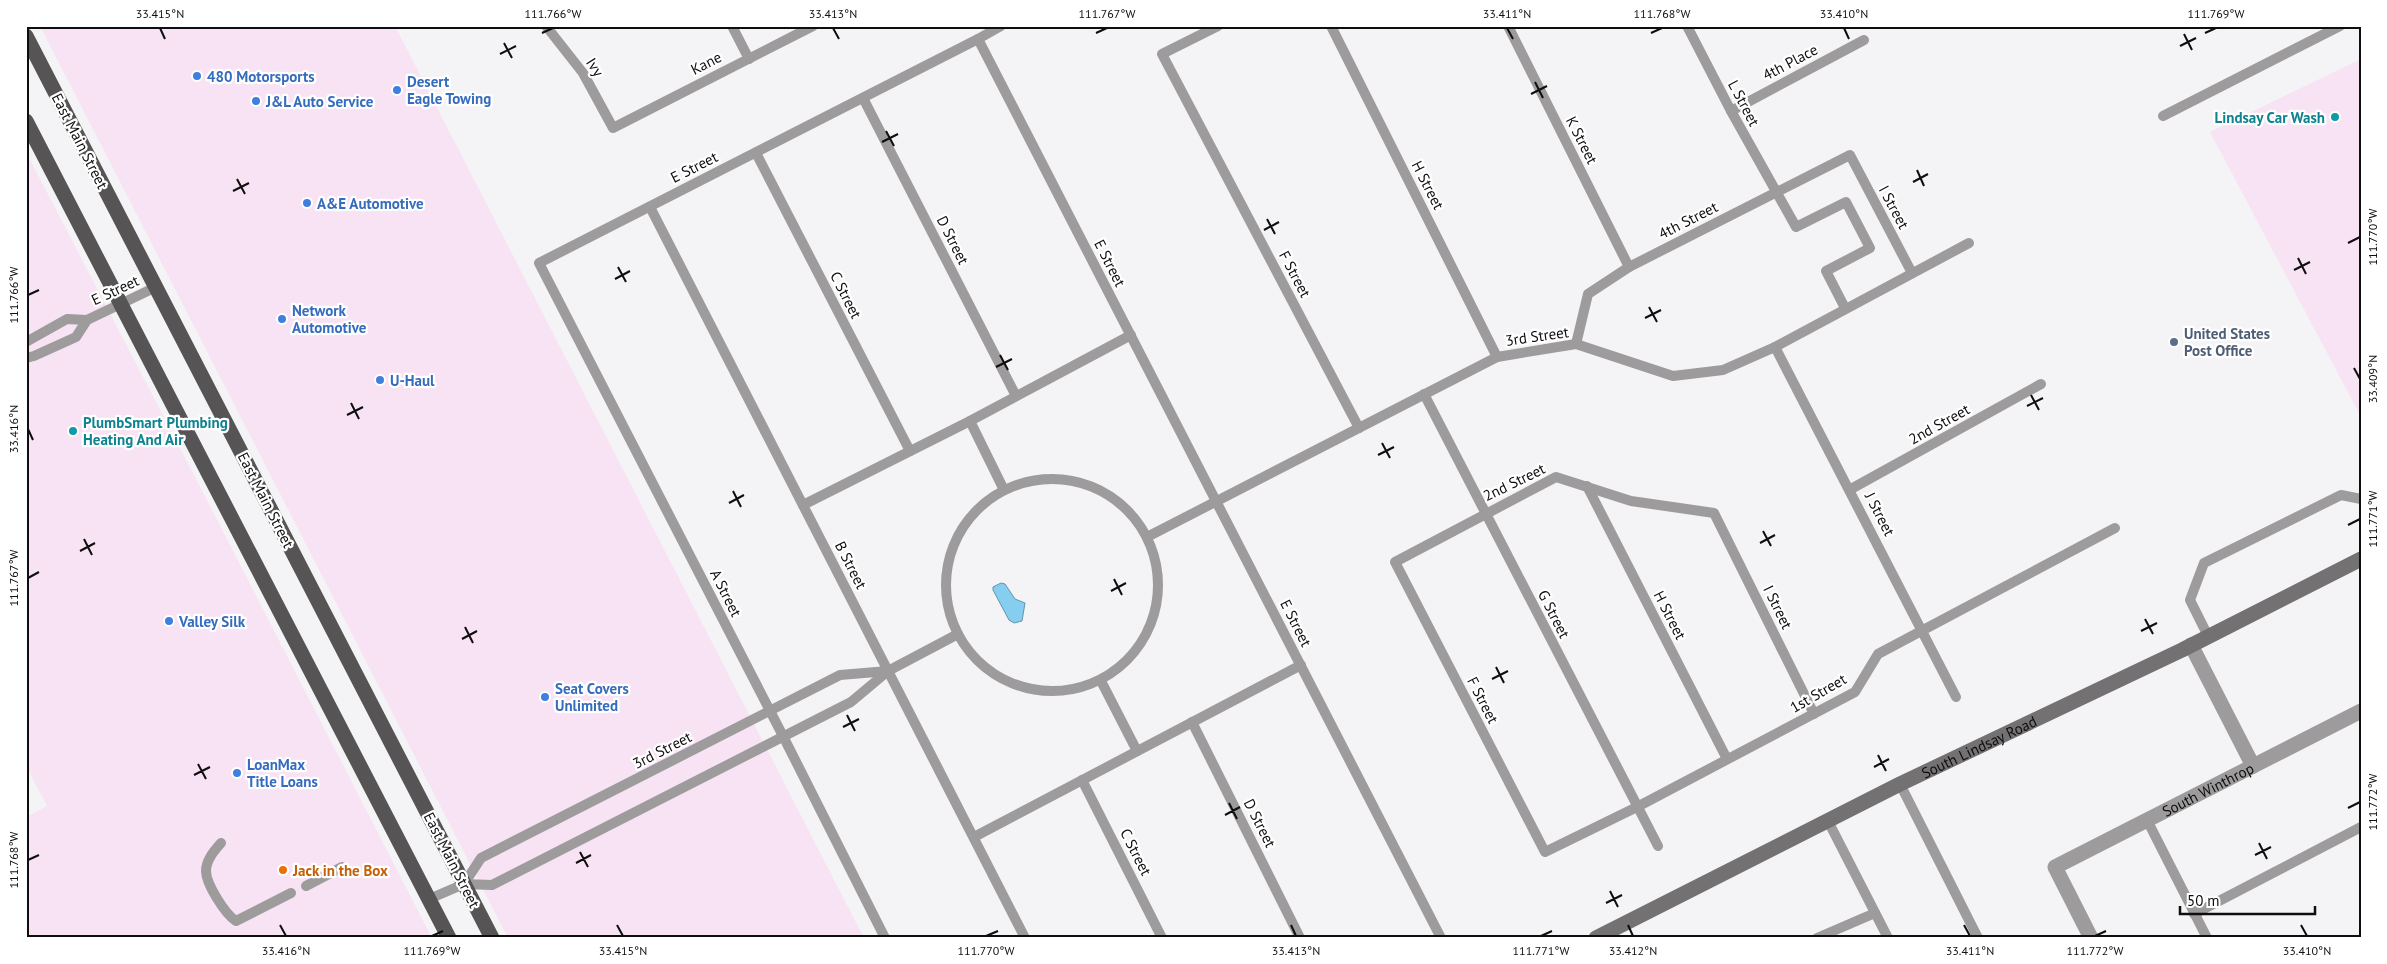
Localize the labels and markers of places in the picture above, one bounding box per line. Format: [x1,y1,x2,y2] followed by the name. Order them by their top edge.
[207,67,315,86] place label: 480 Motorsports
[191,70,203,82] marker: 480 Motorsports
[407,72,491,108] place label: Desert Eagle Towing
[391,84,403,96] marker: Desert Eagle Towing
[265,92,374,111] place label: J&L Auto Service
[250,95,262,107] marker: J&L Auto Service
[2214,108,2325,127] place label: Lindsay Car Wash
[2329,111,2341,123] marker: Lindsay Car Wash
[317,194,424,213] place label: A&E Automotive
[301,197,313,209] marker: A&E Automotive
[292,301,367,337] place label: Network Automotive
[276,313,288,325] marker: Network Automotive
[2184,324,2270,360] place label: United States Post Office
[2168,336,2180,348] marker: United States Post Office
[390,371,435,390] place label: U-Haul
[374,374,386,386] marker: U-Haul
[83,413,228,449] place label: PlumbSmart Plumbing Heating And Air
[67,425,79,437] marker: PlumbSmart Plumbing Heating And Air
[178,612,246,631] place label: Valley Silk
[163,615,175,627] marker: Valley Silk
[555,679,629,715] place label: Seat Covers Unlimited
[539,691,551,703] marker: Seat Covers Unlimited
[247,755,318,791] place label: LoanMax Title Loans
[231,767,243,779] marker: LoanMax Title Loans
[292,861,388,880] place label: Jack in the Box
[277,864,289,876] marker: Jack in the Box

